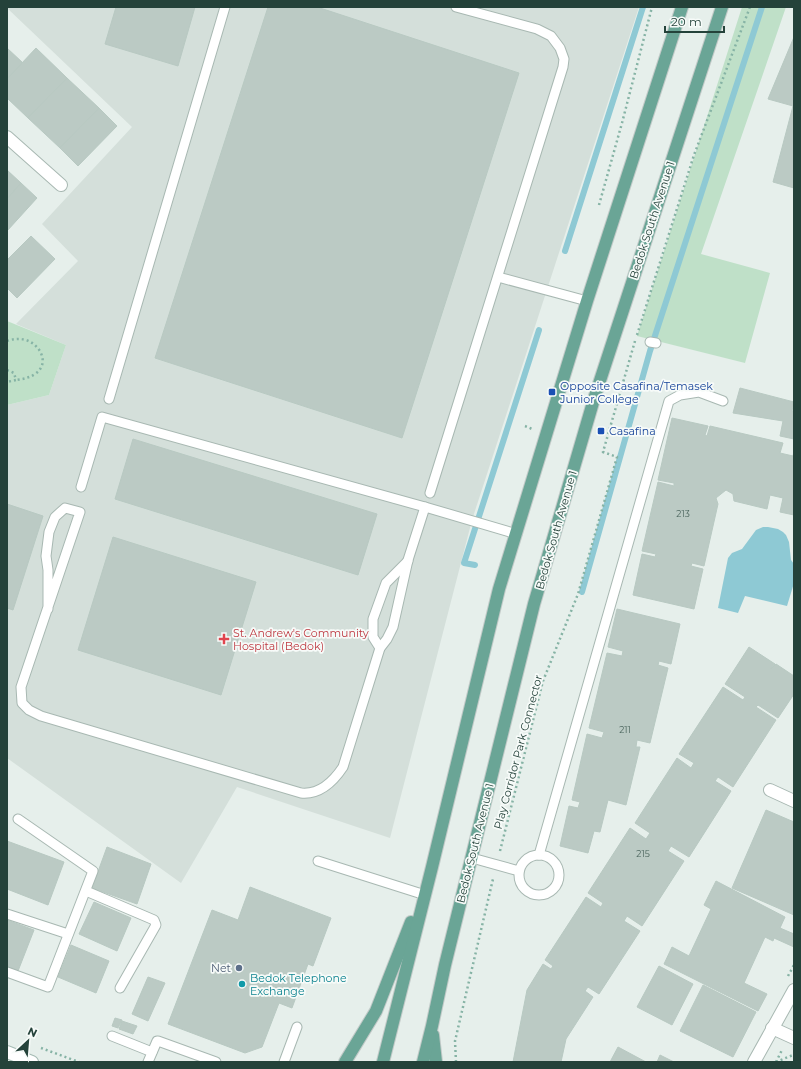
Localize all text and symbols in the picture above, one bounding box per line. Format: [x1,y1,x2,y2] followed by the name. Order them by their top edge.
[665,8,724,34] scale bar
[671,14,702,29] text: 20 m
[626,159,678,281] street label: Bedok South Avenue 1
[559,379,713,406] place label: Opposite Casafina/Temasek Junior College
[547,387,557,397] marker: Opposite Casafina/Temasek Junior College
[609,424,656,438] place label: Casafina
[596,426,606,436] marker: Casafina
[532,469,580,591] street label: Bedok South Avenue 1
[676,508,690,519] house number: 213
[233,626,369,653] place label: St. Andrew's Community Hospital (Bedok)
[218,633,230,645] marker: St. Andrew's Community Hospital (Bedok)
[491,673,545,831] street label: Play Corridor Park Connector
[619,724,631,735] house number: 211
[453,782,497,904] street label: Bedok South Avenue 1
[636,848,650,859] house number: 215
[211,961,232,975] place label: Net
[234,963,244,973] marker: Net
[250,971,347,998] place label: Bedok Telephone Exchange
[237,979,247,989] marker: Bedok Telephone Exchange
[8,1021,48,1061] north arrow
[25,1024,39,1040] text: N

